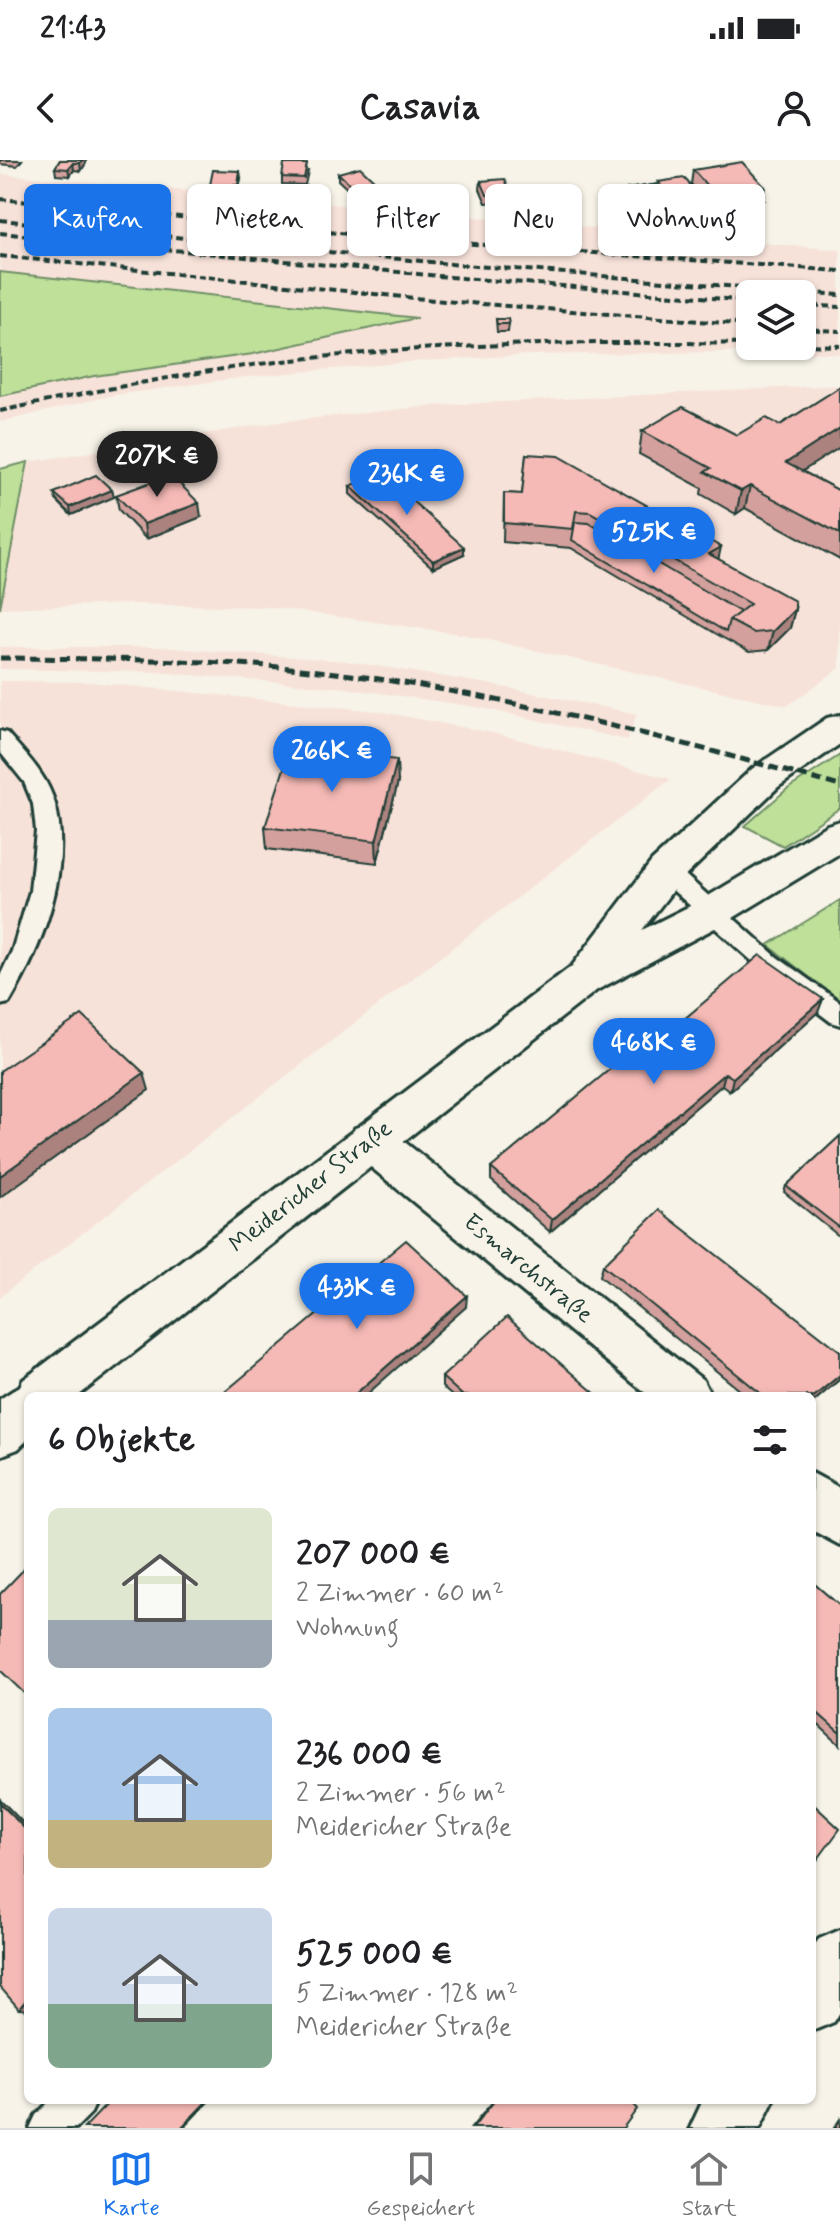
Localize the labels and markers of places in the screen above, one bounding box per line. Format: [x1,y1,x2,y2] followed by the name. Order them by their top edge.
[92,431,222,499] pin: 207K €
[342,449,472,517] pin: 236K €
[589,507,719,575] pin: 525K €
[267,726,397,794] pin: 266K €
[589,1018,719,1086] pin: 468K €
[292,1263,422,1331] pin: 433K €

